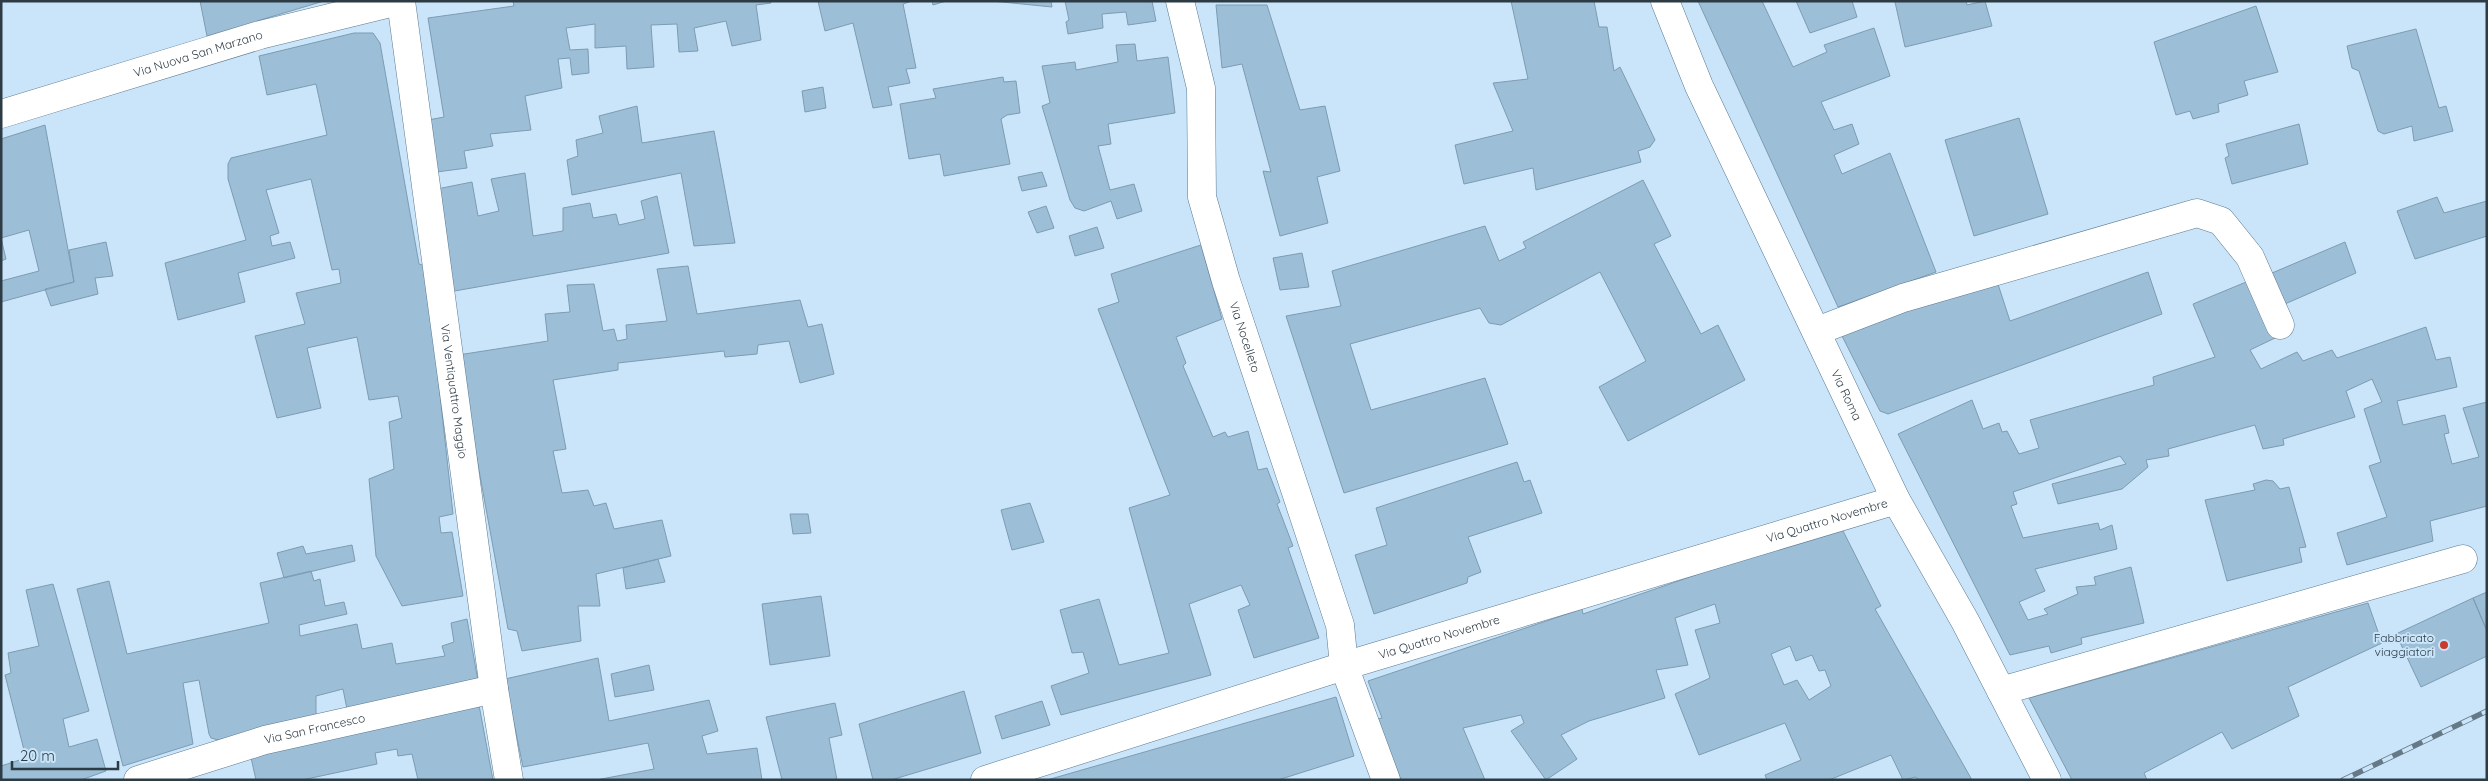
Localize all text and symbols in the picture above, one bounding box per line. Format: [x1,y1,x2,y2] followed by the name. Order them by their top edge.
[132,27,264,80] street label: Via Nuova San Marzano
[1226,300,1264,374] street label: Via Nocelleto
[438,323,471,460] street label: Via Ventiquattro Maggio
[1828,367,1865,423] street label: Via Roma
[1764,495,1890,546] street label: Via Quattro Novembre
[1376,612,1502,662] street label: Via Quattro Novembre
[2374,630,2434,659] place label: Fabbricato viaggiatori
[2438,639,2450,651] marker: Fabbricato viaggiatori
[263,710,366,747] street label: Via San Francesco
[12,738,119,770] scale bar
[20,746,55,765] text: 20 m

